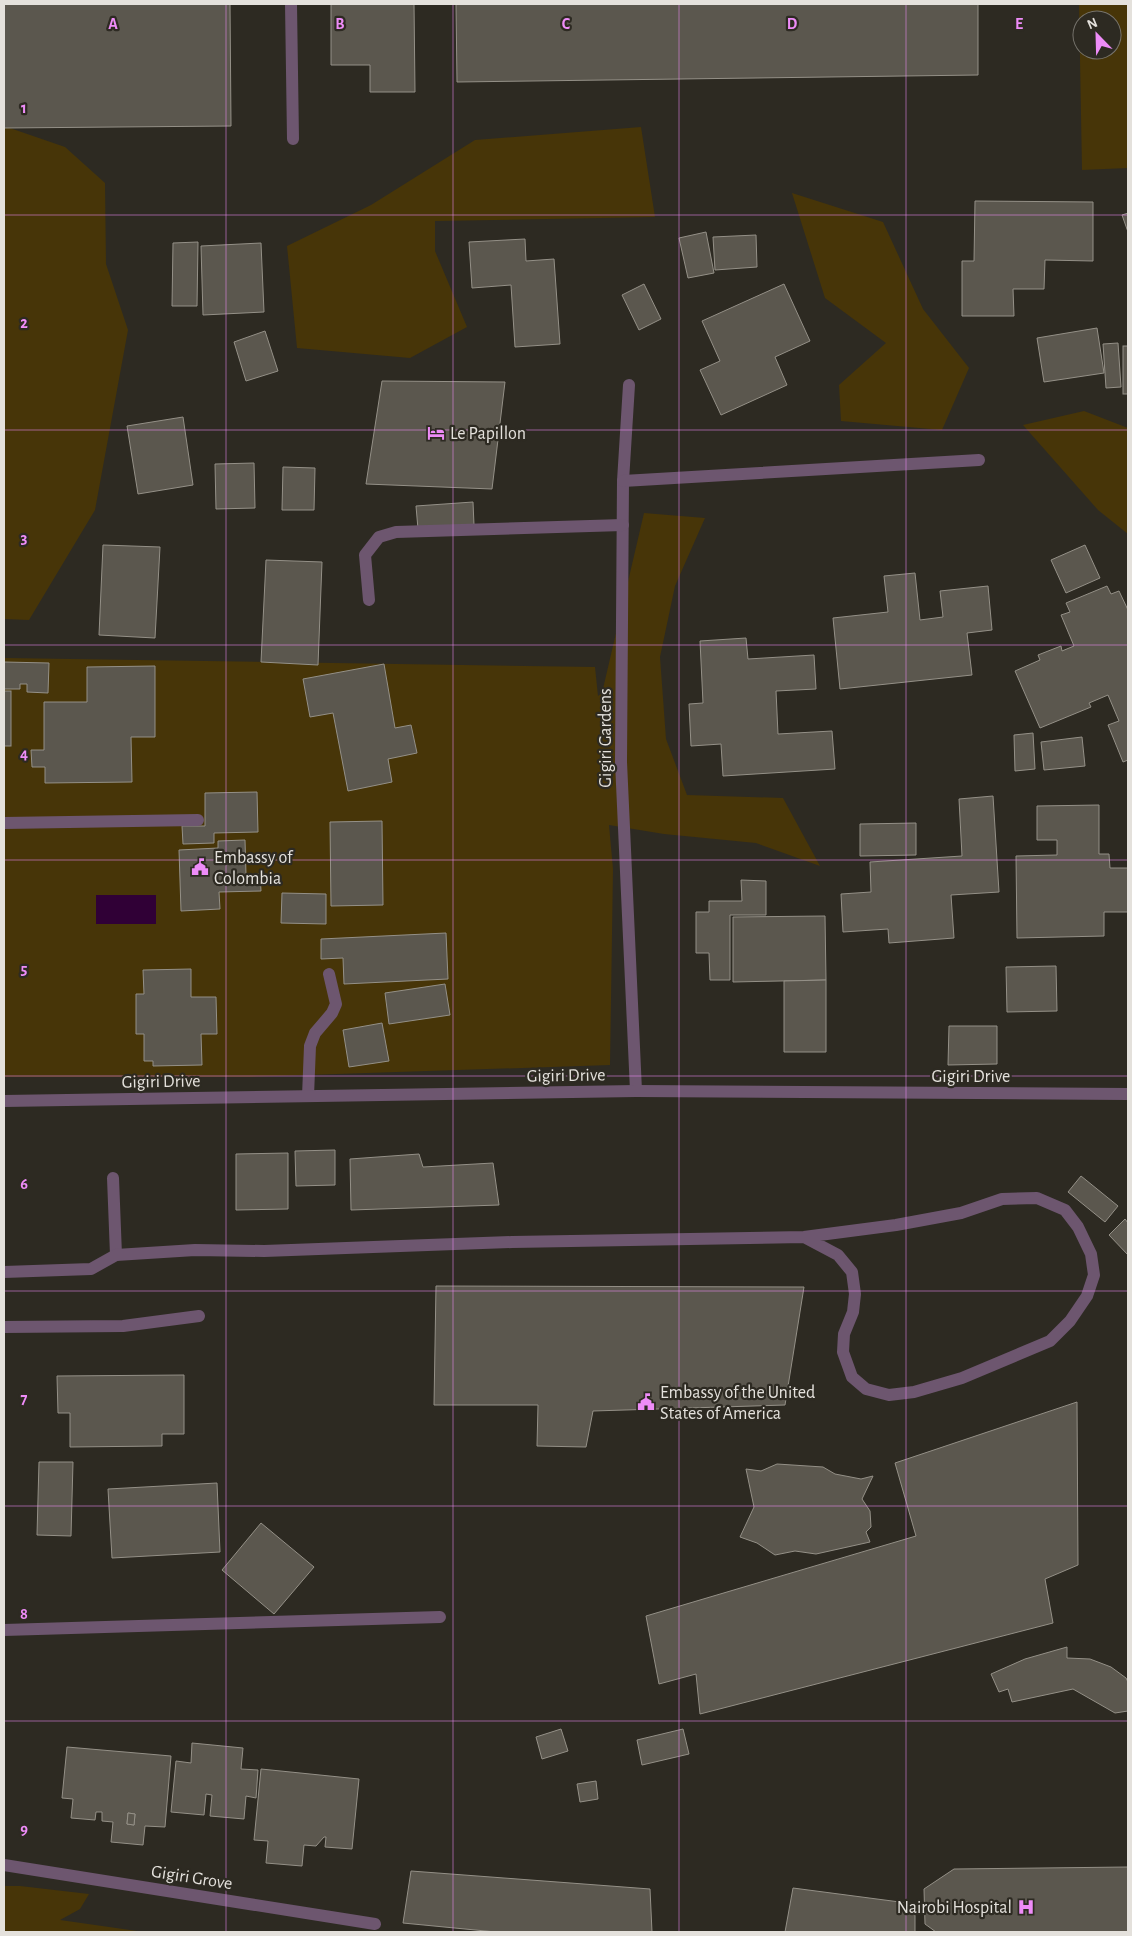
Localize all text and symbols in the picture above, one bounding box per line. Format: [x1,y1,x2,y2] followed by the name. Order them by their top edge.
[1072,10,1122,60] north arrow
[108,16,118,32] text: A
[335,16,345,32] text: B
[562,16,571,32] text: C
[787,16,798,32] text: D
[1015,16,1023,32] text: E
[1085,16,1100,32] text: N
[21,100,27,116] text: 1
[20,315,28,331] text: 2
[426,423,446,443] hotel icon: Le Papillon
[450,425,526,443] place label: Le Papillon
[21,530,28,546] text: 3
[597,688,615,788] street label: Gigiri Gardens
[20,746,28,762] text: 4
[214,849,294,888] place label: Embassy of Colombia
[190,857,210,877] public building icon: Embassy of Colombia
[21,961,28,977] text: 5
[526,1066,606,1086] street label: Gigiri Drive
[932,1068,1010,1086] street label: Gigiri Drive
[121,1072,201,1092] street label: Gigiri Drive
[20,1176,28,1192] text: 6
[660,1384,815,1423] place label: Embassy of the United States of America
[21,1391,28,1407] text: 7
[636,1392,656,1412] public building icon: Embassy of the United States of America
[20,1606,28,1622] text: 8
[20,1821,28,1837] text: 9
[150,1863,234,1893] street label: Gigiri Grove
[1016,1897,1036,1917] hospital icon: Nairobi Hospital
[897,1899,1012,1917] place label: Nairobi Hospital

